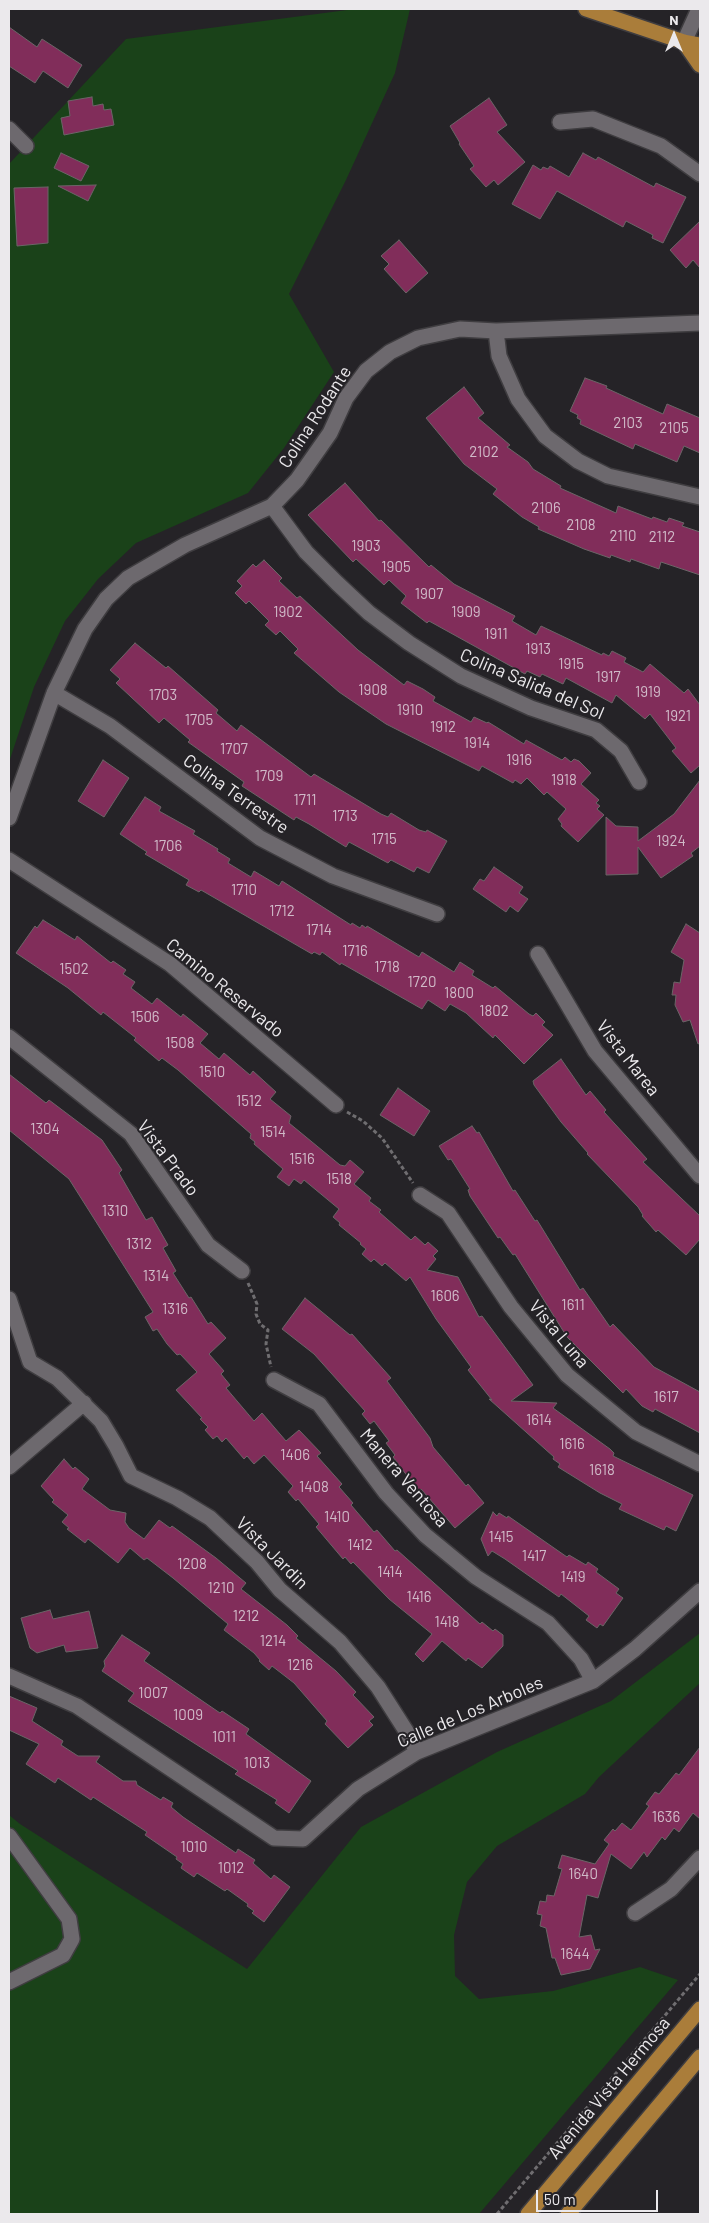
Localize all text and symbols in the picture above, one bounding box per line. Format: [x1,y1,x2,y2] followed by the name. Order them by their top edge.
[649,10,699,60] north arrow
[669,11,679,28] text: N
[274,362,356,472] street label: Colina Rodante
[613,414,643,432] house number: 2103
[659,419,689,437] house number: 2105
[469,443,499,461] house number: 2102
[531,499,561,517] house number: 2106
[566,516,596,534] house number: 2108
[610,527,636,545] house number: 2110
[649,528,675,546] house number: 2112
[351,537,381,555] house number: 1903
[381,558,411,576] house number: 1905
[415,585,443,603] house number: 1907
[273,603,303,621] house number: 1902
[451,603,481,621] house number: 1909
[484,625,508,643] house number: 1911
[525,640,551,658] house number: 1913
[457,644,607,724] street label: Colina Salida del Sol
[558,655,584,673] house number: 1915
[595,668,621,686] house number: 1917
[358,681,388,699] house number: 1908
[635,683,661,701] house number: 1919
[149,686,177,704] house number: 1703
[397,701,423,719] house number: 1910
[665,707,691,725] house number: 1921
[185,711,213,729] house number: 1705
[430,718,456,736] house number: 1912
[464,734,490,752] house number: 1914
[220,740,248,758] house number: 1707
[179,750,293,838] street label: Colina Terrestre
[506,751,532,769] house number: 1916
[255,767,283,785] house number: 1709
[551,771,577,789] house number: 1918
[294,791,316,809] house number: 1711
[332,807,358,825] house number: 1713
[371,830,397,848] house number: 1715
[656,832,686,850] house number: 1924
[154,837,182,855] house number: 1706
[231,881,257,899] house number: 1710
[269,902,295,920] house number: 1712
[306,921,332,939] house number: 1714
[162,934,288,1042] street label: Camino Reservado
[342,942,368,960] house number: 1716
[374,958,400,976] house number: 1718
[59,960,89,978] house number: 1502
[408,973,436,991] house number: 1720
[444,984,474,1002] house number: 1800
[479,1002,509,1020] house number: 1802
[130,1008,160,1026] house number: 1506
[592,1016,664,1100] street label: Vista Marea
[165,1034,195,1052] house number: 1508
[199,1063,225,1081] house number: 1510
[236,1092,262,1110] house number: 1512
[133,1116,203,1200] street label: Vista Prado
[30,1120,60,1138] house number: 1304
[260,1123,286,1141] house number: 1514
[289,1150,315,1168] house number: 1516
[326,1170,352,1188] house number: 1518
[102,1202,128,1220] house number: 1310
[126,1235,152,1253] house number: 1312
[143,1267,169,1285] house number: 1314
[430,1287,460,1305] house number: 1606
[524,1296,594,1372] street label: Vista Luna
[561,1296,585,1314] house number: 1611
[162,1300,188,1318] house number: 1316
[653,1388,679,1406] house number: 1617
[526,1411,552,1429] house number: 1614
[355,1424,453,1532] street label: Manera Ventosa
[559,1435,585,1453] house number: 1616
[280,1446,310,1464] house number: 1406
[589,1461,615,1479] house number: 1618
[299,1478,329,1496] house number: 1408
[324,1508,350,1526] house number: 1410
[231,1512,313,1594] street label: Vista Jardin
[488,1528,514,1546] house number: 1415
[347,1536,373,1554] house number: 1412
[522,1547,546,1565] house number: 1417
[177,1555,207,1573] house number: 1208
[377,1563,403,1581] house number: 1414
[560,1568,586,1586] house number: 1419
[208,1579,234,1597] house number: 1210
[406,1588,432,1606] house number: 1416
[233,1607,259,1625] house number: 1212
[434,1613,460,1631] house number: 1418
[260,1632,286,1650] house number: 1214
[287,1656,313,1674] house number: 1216
[394,1672,546,1752] street label: Calle de Los Arboles
[138,1684,168,1702] house number: 1007
[173,1706,203,1724] house number: 1009
[212,1728,236,1746] house number: 1011
[244,1754,270,1772] house number: 1013
[652,1808,680,1826] house number: 1636
[180,1838,208,1856] house number: 1010
[218,1859,244,1877] house number: 1012
[568,1865,598,1883] house number: 1640
[560,1945,590,1963] house number: 1644
[543,2013,675,2163] street label: Avenida Vista Hermosa
[539,2180,662,2212] scale bar
[544,2190,576,2208] text: 50 m

